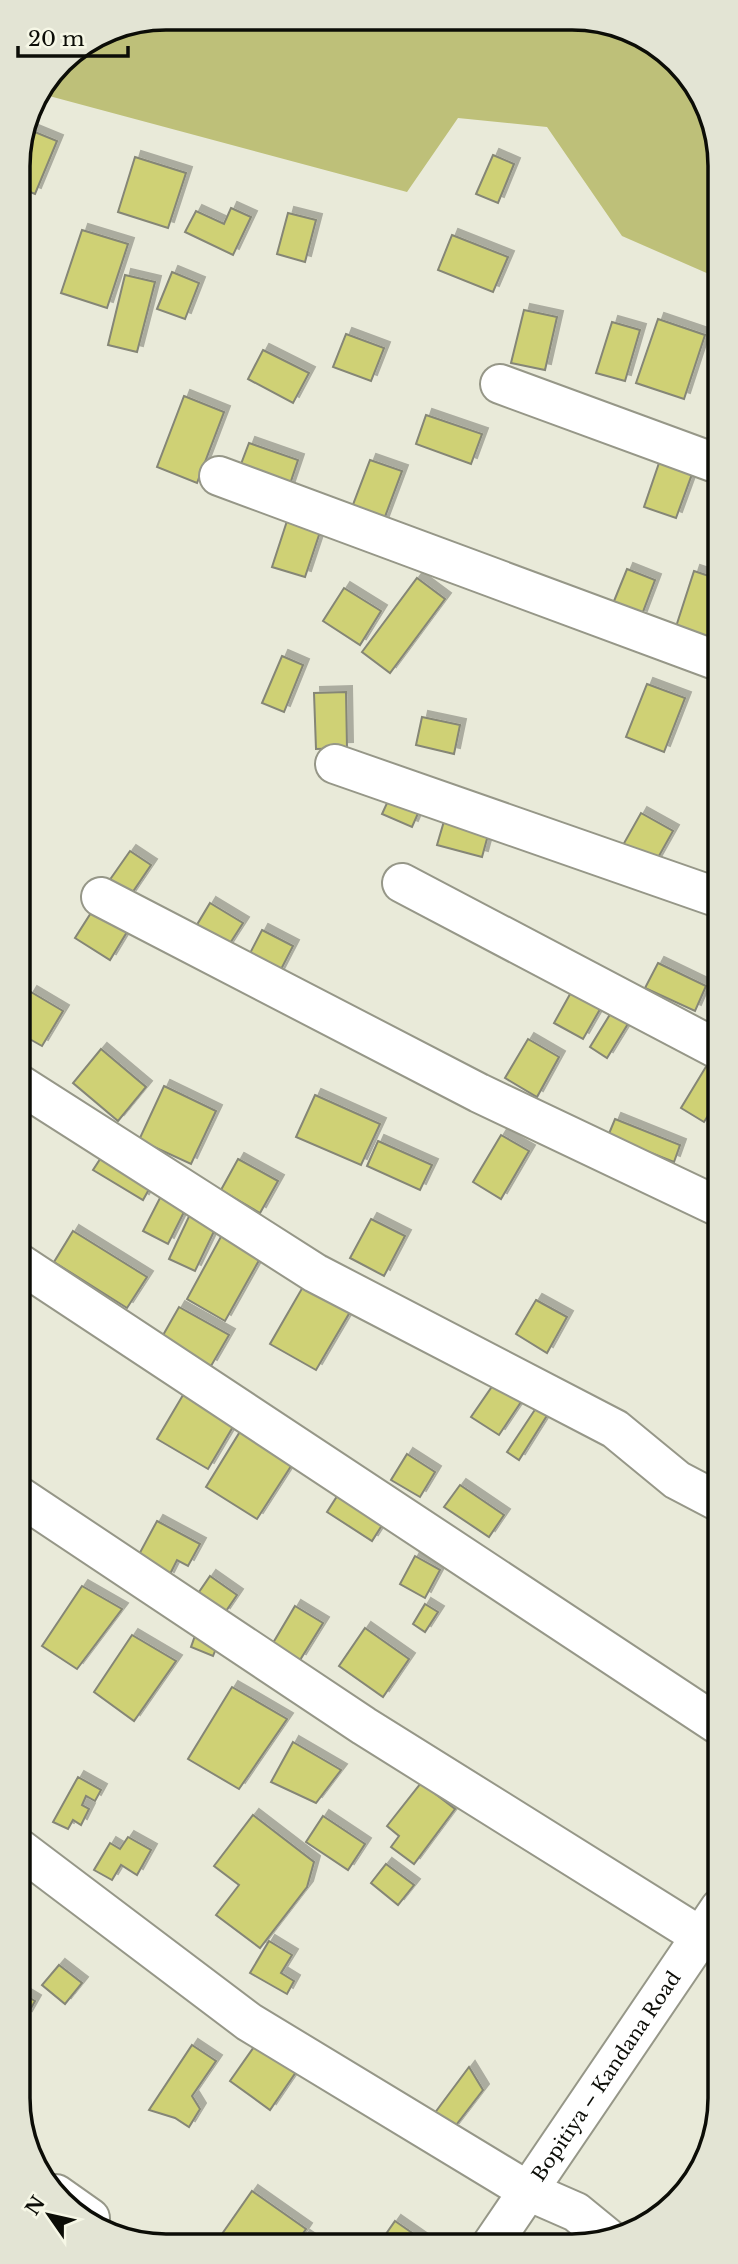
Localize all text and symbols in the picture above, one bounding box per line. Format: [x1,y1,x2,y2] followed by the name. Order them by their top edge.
[18,14,128,58] scale bar
[28,26,85,52] text: 20 m
[527,1967,686,2185] street label: Bopitiya – Kandana Road
[14,2180,84,2250] north arrow
[21,2192,50,2220] text: N

